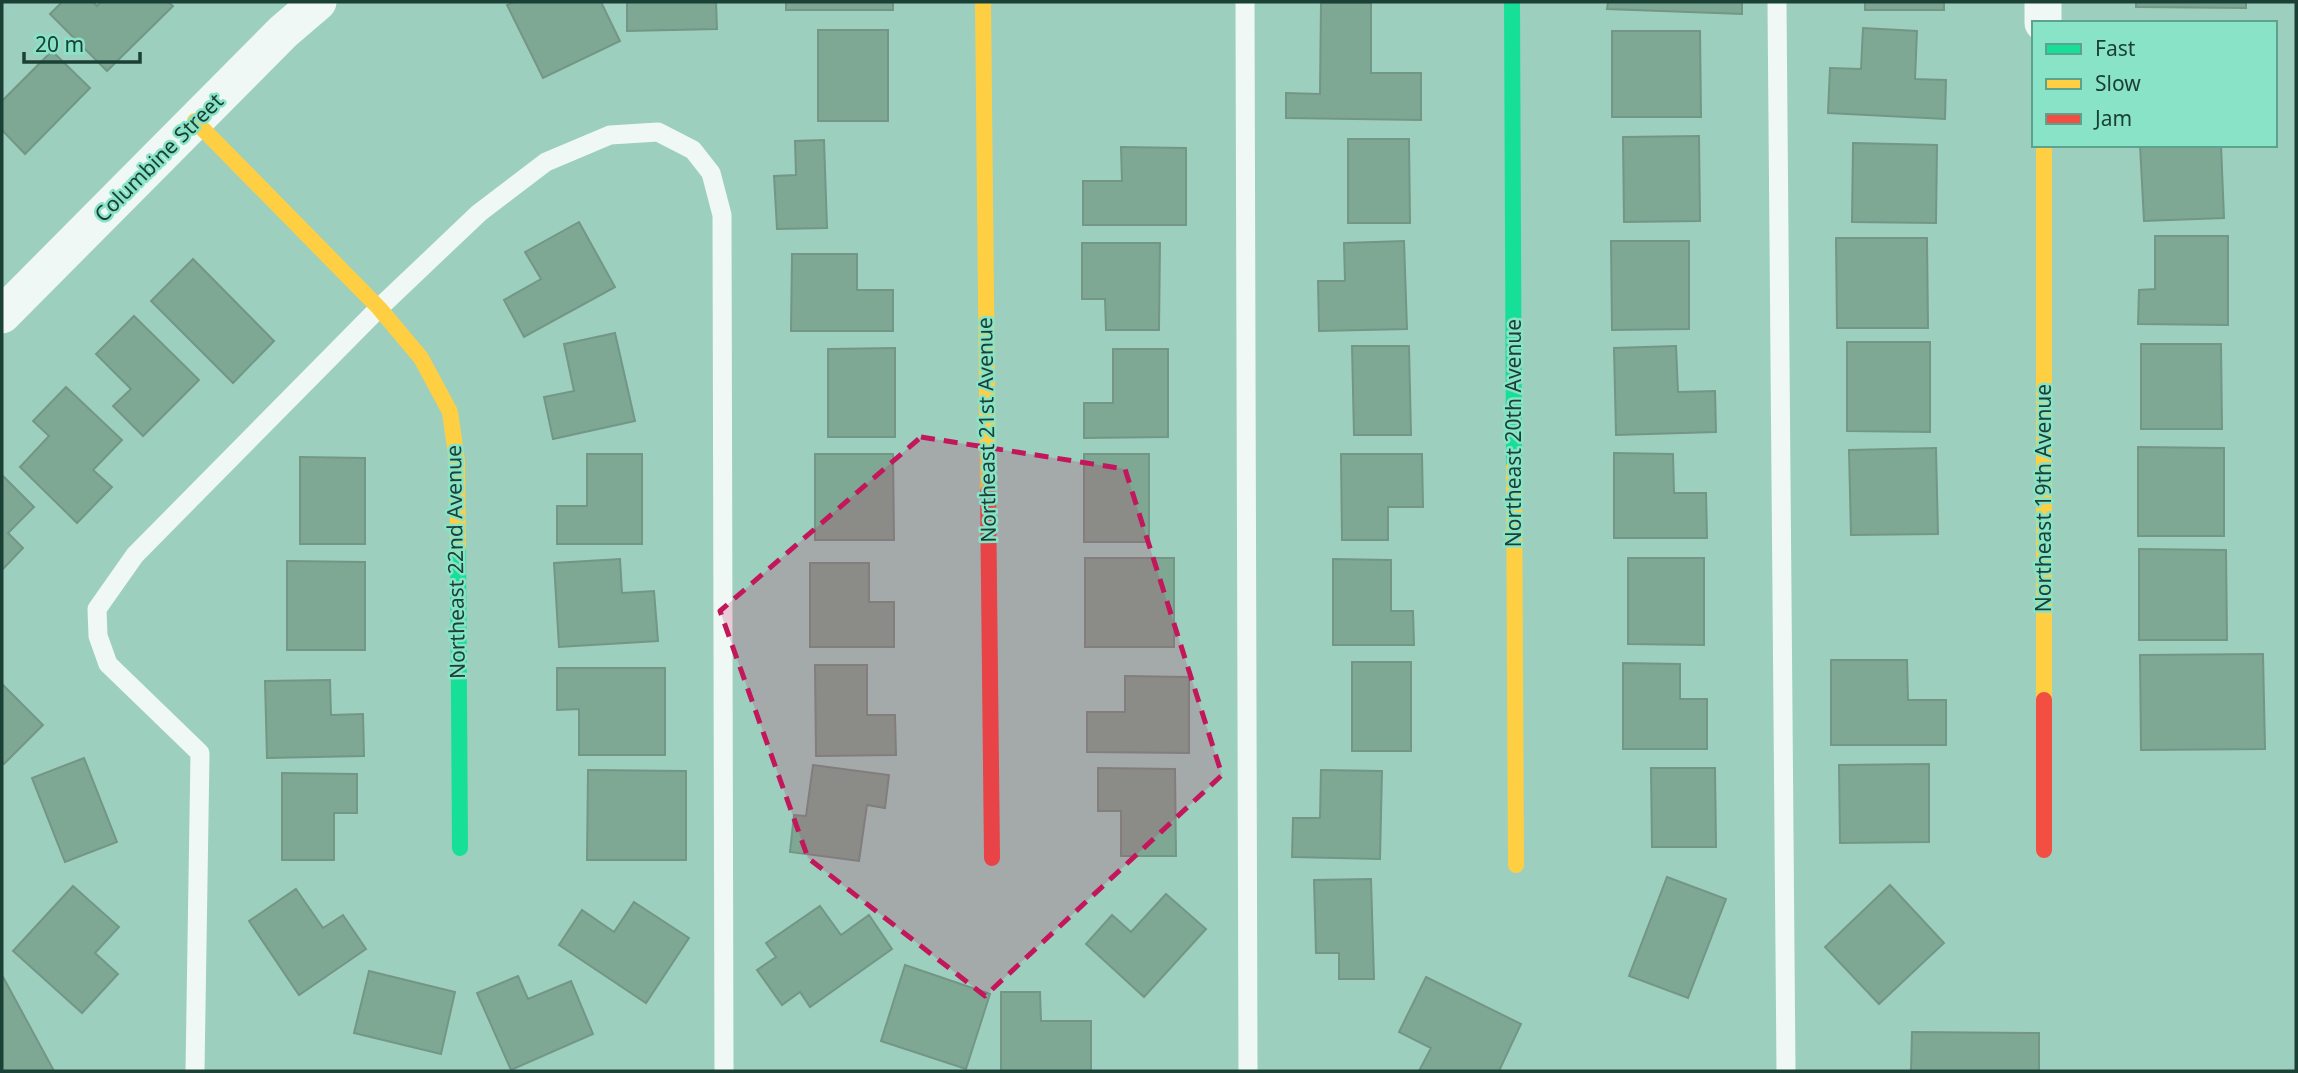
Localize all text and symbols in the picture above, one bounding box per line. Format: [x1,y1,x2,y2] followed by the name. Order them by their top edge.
[24,21,140,65] scale bar
[2032,21,2277,147] legend
[35,30,84,58] text: 20 m
[2095,34,2136,62] text: Fast
[2095,69,2141,97] text: Slow
[88,87,229,228] street label: Columbine Street
[2093,104,2132,132] text: Jam
[970,317,1002,543] street label: Northeast 21st Avenue
[1499,319,1527,547] street label: Northeast 20th Avenue
[2029,384,2057,612] street label: Northeast 19th Avenue
[439,445,471,679] street label: Northeast 22nd Avenue

